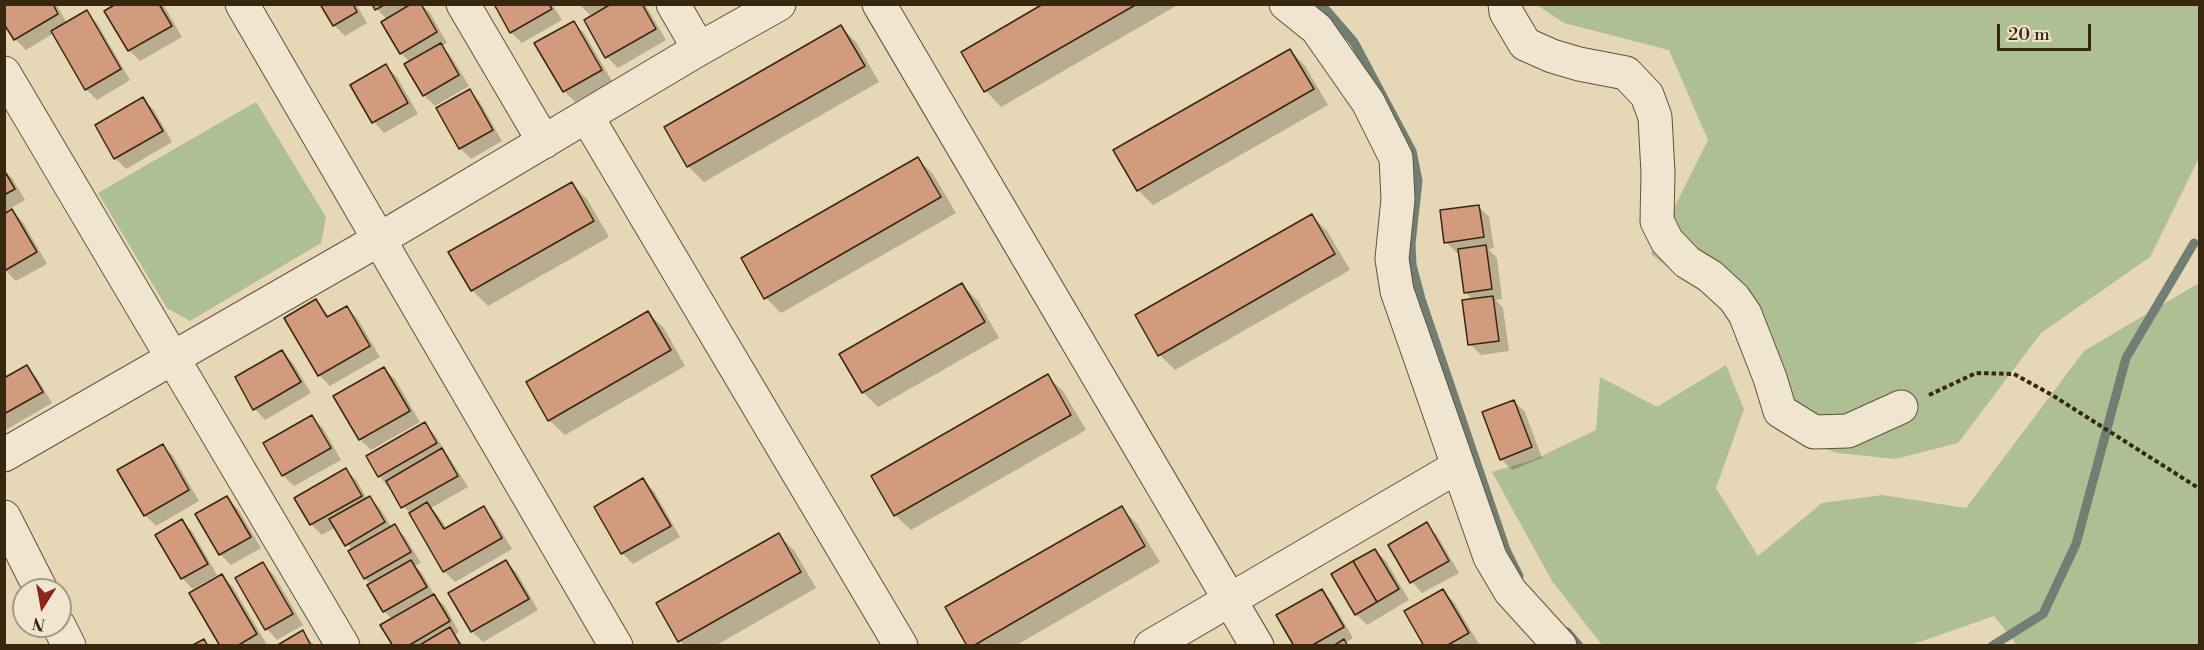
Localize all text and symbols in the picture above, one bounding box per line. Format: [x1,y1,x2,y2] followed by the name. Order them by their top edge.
[2000,12,2094,50] scale bar
[2008,23,2050,46] text: 20 m
[12,578,72,638] north arrow
[31,613,47,635] text: N

